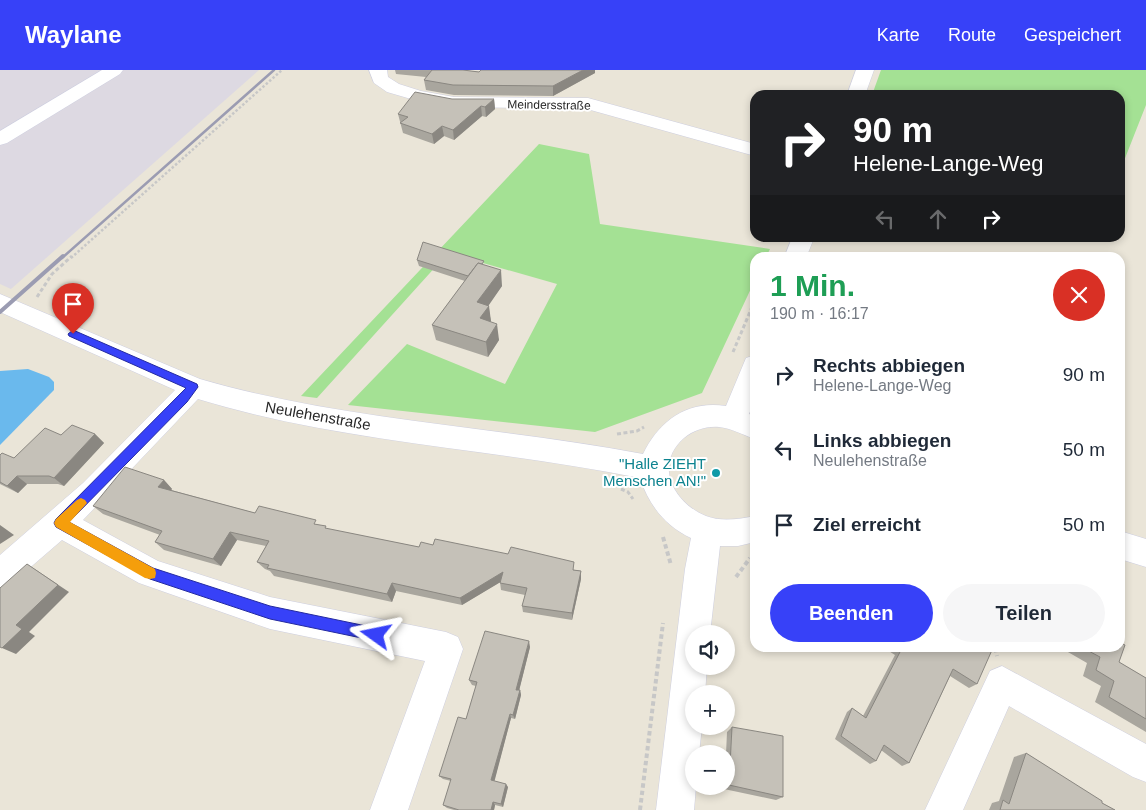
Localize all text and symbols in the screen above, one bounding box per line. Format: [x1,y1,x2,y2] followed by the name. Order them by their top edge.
[25,21,121,48] text: Waylane
[877,25,920,45] text: Karte
[948,25,996,45] text: Route
[1024,25,1121,45] text: Gespeichert
[507,97,591,113] street label: Meindersstraße
[770,110,835,175] icon: right
[853,110,933,149] text: 90 m
[853,151,1043,176] text: Helene-Lange-Weg
[871,205,899,233] icon: left
[924,205,952,233] icon: ahead
[977,205,1005,233] icon: right
[770,269,855,302] text: 1 Min.
[1053,269,1105,321] button: close
[52,283,94,334] pin
[59,290,87,318] icon: arrive
[770,305,869,322] text: 190 m · 16:17
[813,355,965,376] text: Rechts abbiegen
[770,361,798,389] icon: right
[1063,364,1105,385] text: 90 m
[813,377,951,394] text: Helene-Lange-Weg
[264,398,372,433] street label: Neulehenstraße
[813,430,951,451] text: Links abbiegen
[770,436,798,464] icon: left
[1063,439,1105,460] text: 50 m
[813,452,927,469] text: Neulehenstraße
[603,455,706,489] place label: "Halle ZIEHT Menschen AN!"
[710,467,722,479] marker: "Halle ZIEHT Menschen AN!"
[770,511,798,539] icon: arrive
[813,514,921,535] text: Ziel erreicht
[1063,514,1105,535] text: 50 m
[770,584,933,642] button: Beenden
[943,584,1105,642] button: Teilen
[349,608,401,660] position arrow
[685,625,735,795] map controls
[685,625,735,675] button: sound
[685,685,735,735] button: +
[685,745,735,795] button: −

